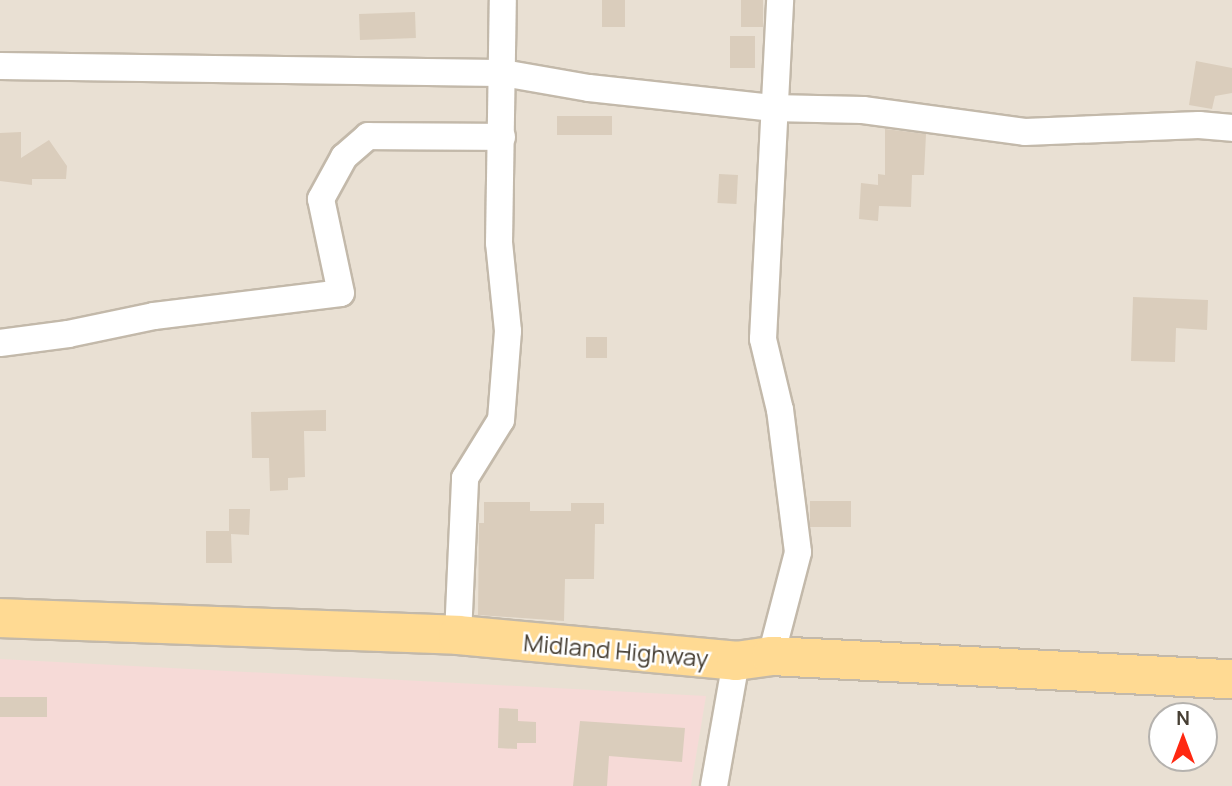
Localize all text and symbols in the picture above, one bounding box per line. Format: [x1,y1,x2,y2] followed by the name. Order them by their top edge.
[522,628,710,672] street label: Midland Highway
[1148,702,1218,772] north arrow
[1176,705,1190,731] text: N

